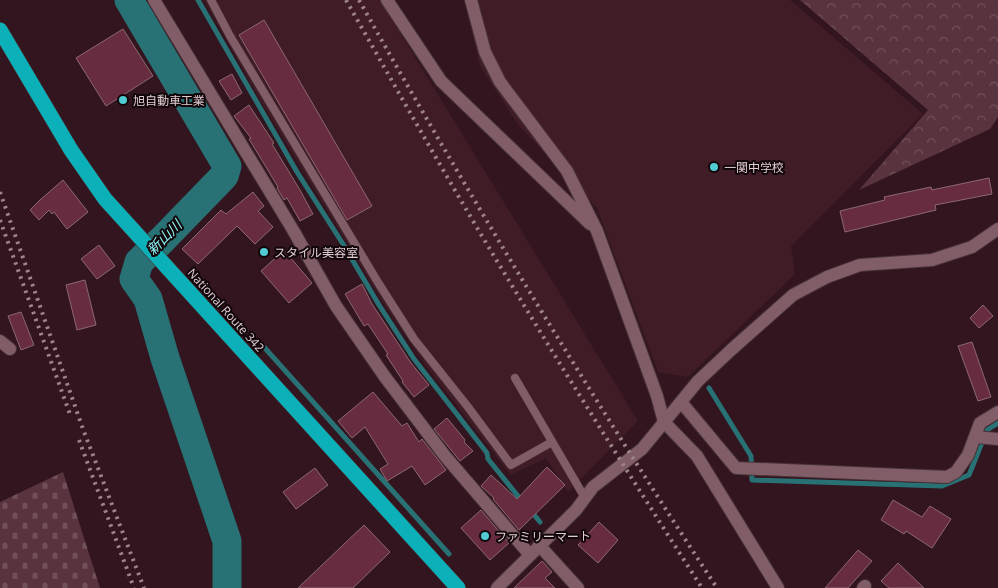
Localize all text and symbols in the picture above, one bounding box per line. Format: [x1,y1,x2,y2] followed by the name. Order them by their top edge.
[133,92,205,109] place label: 旭自動車工業
[117,94,129,106] marker: 旭自動車工業
[724,159,784,176] place label: 一関中学校
[708,161,720,173] marker: 一関中学校
[142,214,187,259] water label: 新山川
[274,244,358,261] place label: スタイル美容室
[258,246,270,258] marker: スタイル美容室
[184,265,268,356] street label: National Route 342
[495,528,591,545] place label: ファミリーマート
[479,530,491,542] marker: ファミリーマート

